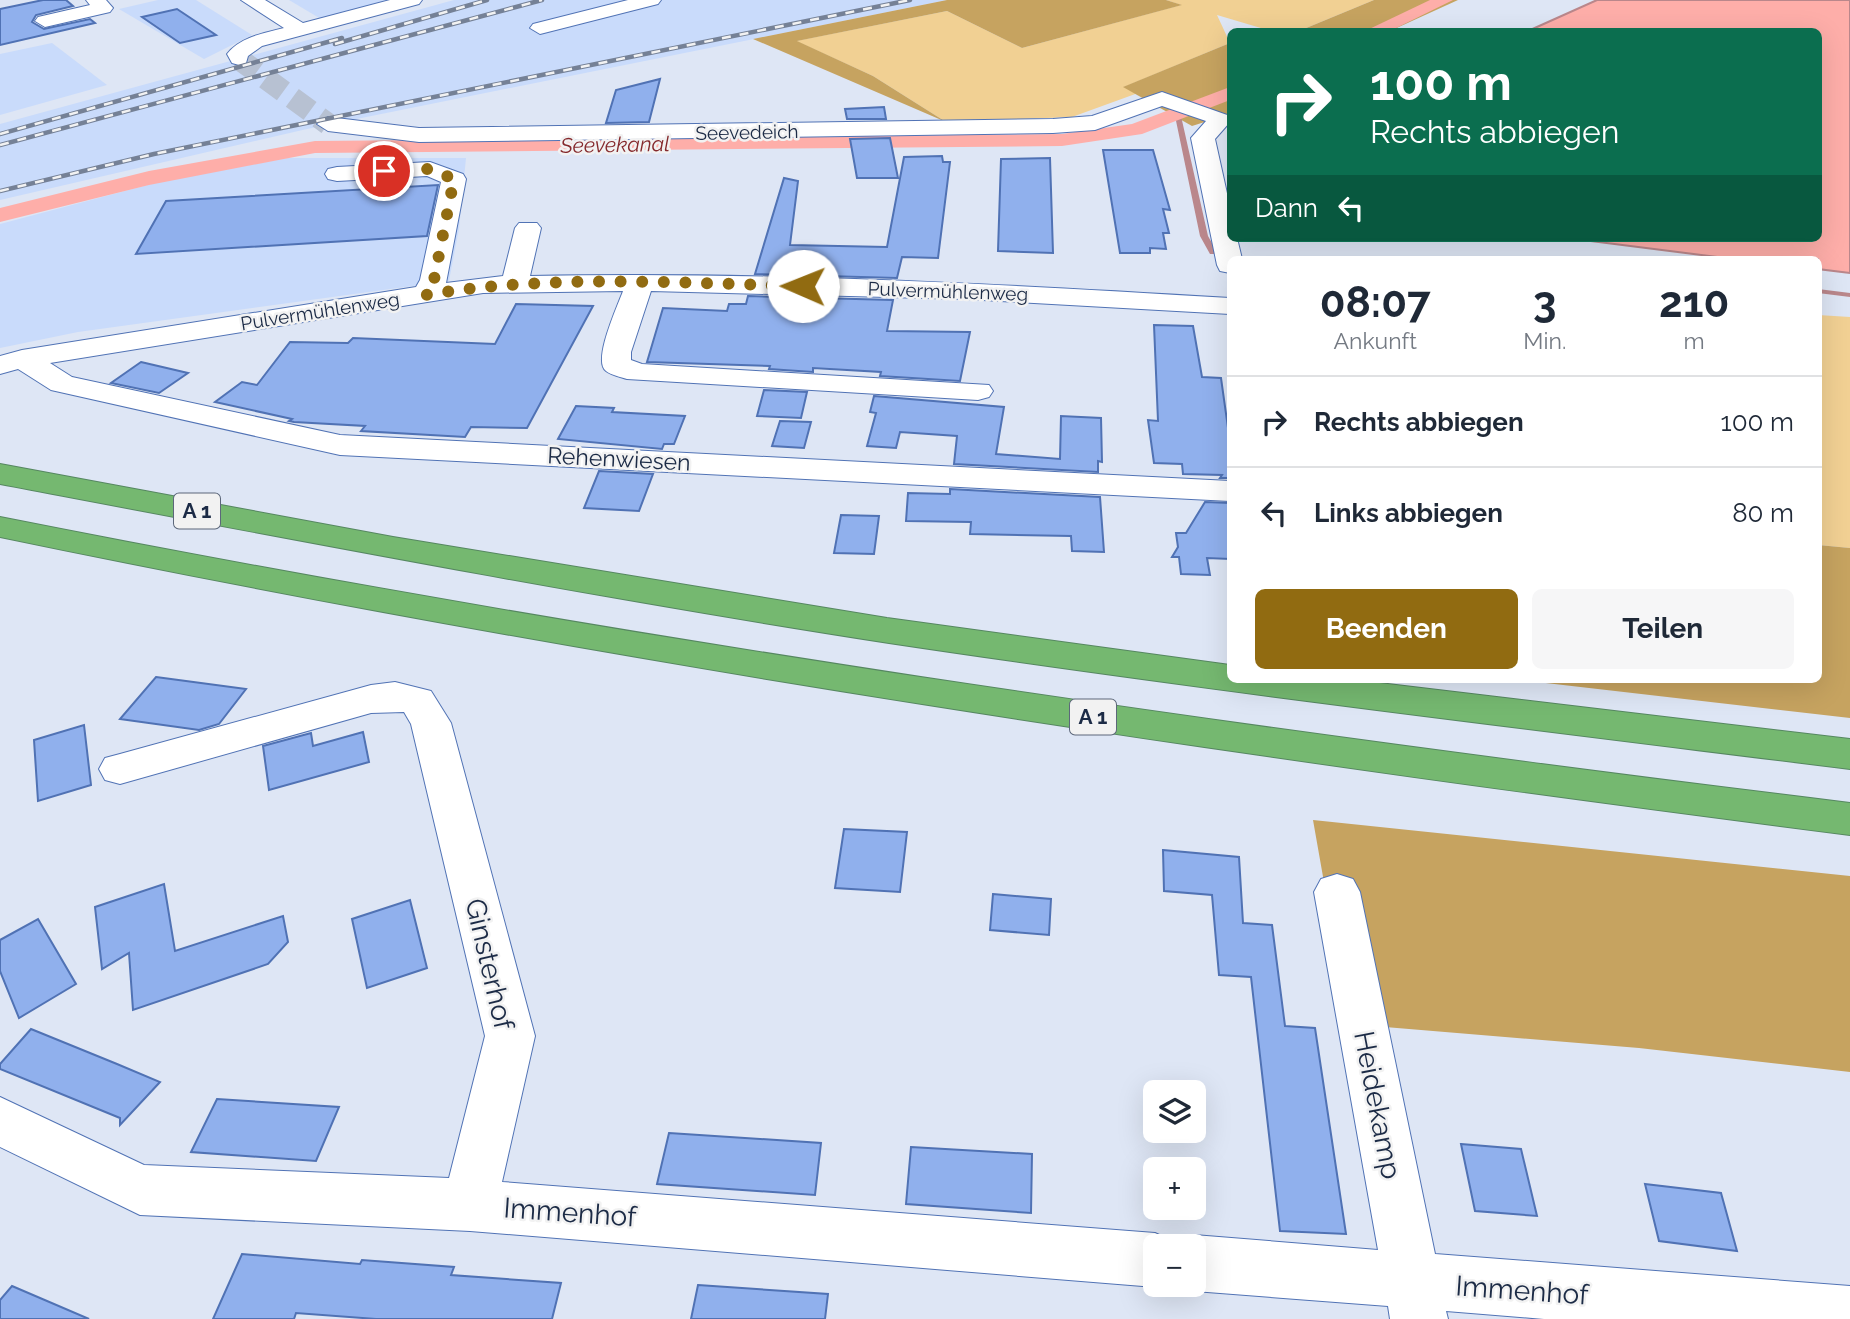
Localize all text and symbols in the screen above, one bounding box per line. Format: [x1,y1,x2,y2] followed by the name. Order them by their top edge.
[1370,54,1512,111] text: 100 m
[1255,56,1346,147] icon: right
[1370,113,1619,150] text: Rechts abbiegen
[695,120,799,144] street label: Seevedeich
[559,131,670,158] water label: Seevekanal
[354,141,414,201] pin
[365,152,403,190] icon: arrive
[1332,189,1370,227] icon: left
[1255,193,1318,223] text: Dann
[766,249,840,323] position arrow
[867,277,1029,305] street label: Pulvermühlenweg
[1320,278,1431,327] text: 08:07
[1533,278,1557,327] text: 3
[1659,278,1729,327] text: 210
[239,288,401,334] street label: Pulvermühlenweg
[1333,327,1417,354] text: Ankunft
[1523,327,1566,354] text: Min.
[1684,327,1705,354] text: m
[1255,403,1293,441] icon: right
[1314,407,1524,437] text: Rechts abbiegen
[1721,407,1794,437] text: 100 m
[547,441,691,476] street label: Rehenwiesen
[174,494,220,528] road number: A 1
[1255,494,1293,532] icon: left
[1314,498,1503,528] text: Links abbiegen
[1732,498,1794,528] text: 80 m
[1255,589,1518,669] button: Beenden
[1532,589,1794,669] button: Teilen
[1070,700,1116,734] road number: A 1
[458,895,521,1035] street label: Ginsterhof
[1347,1028,1408,1182] street label: Heidekamp
[1143,1080,1206,1297] map controls
[1143,1080,1206,1143] button: layers
[1143,1157,1206,1220] button: +
[502,1191,639,1234] street label: Immenhof
[1143,1234,1206,1297] button: −
[1454,1269,1591,1312] street label: Immenhof

